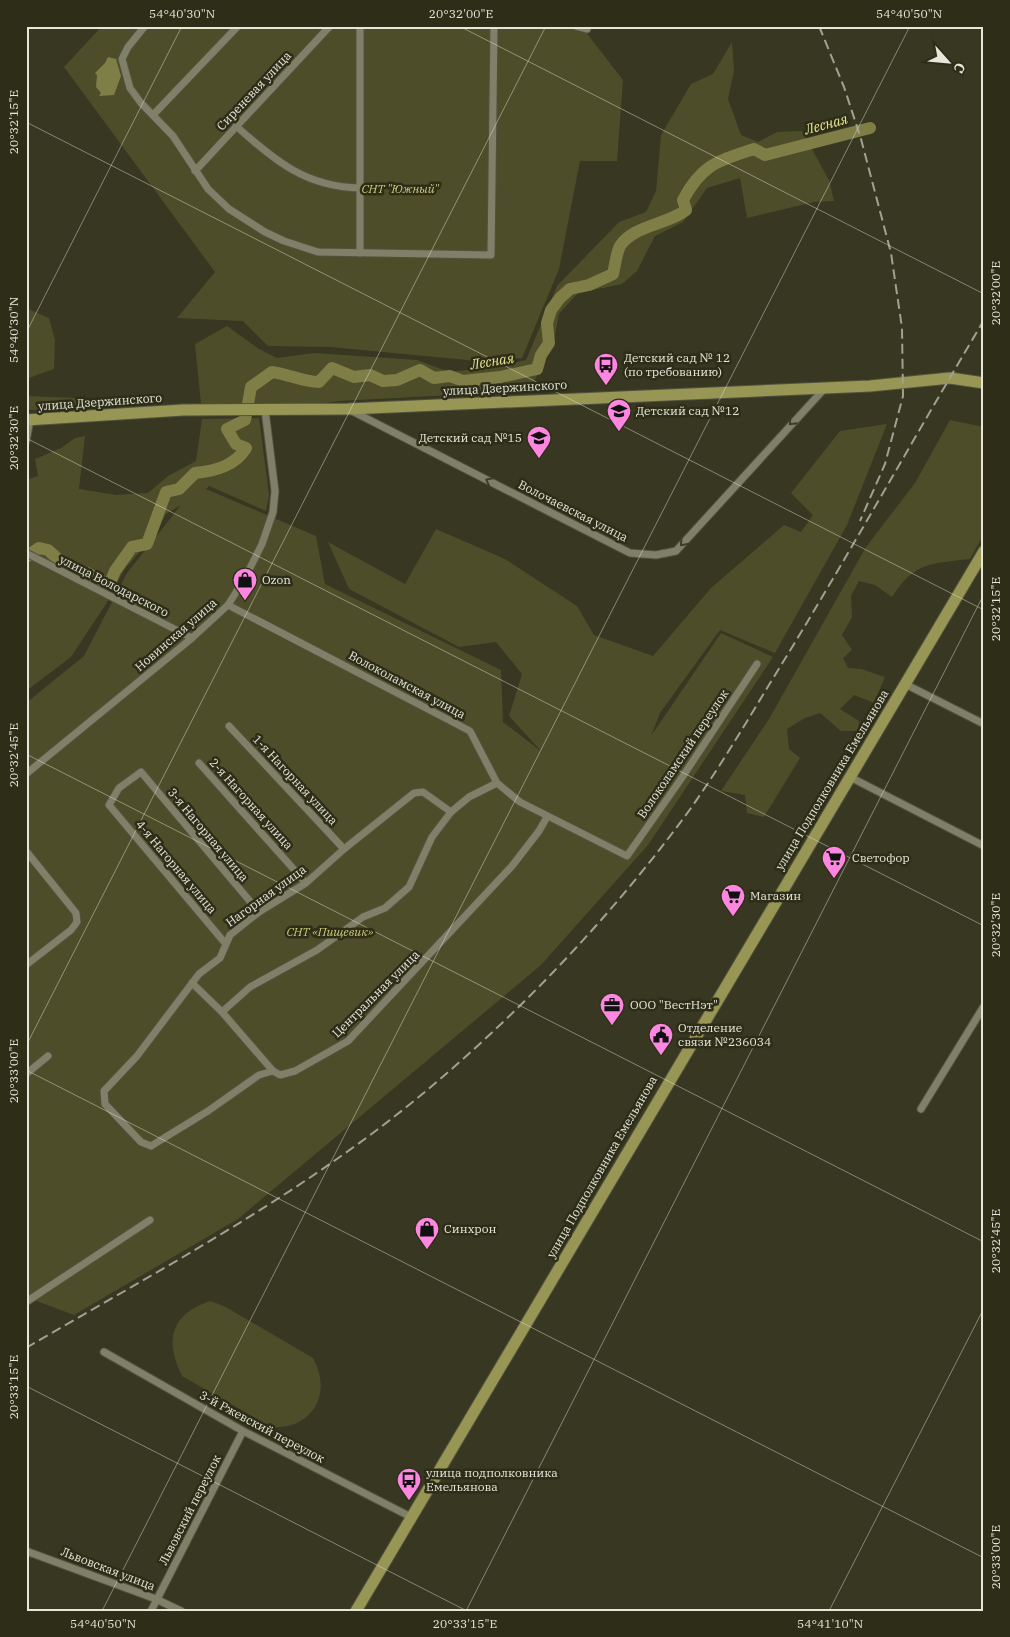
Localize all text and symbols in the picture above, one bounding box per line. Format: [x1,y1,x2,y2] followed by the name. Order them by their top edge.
[149,6,215,21] text: 54°40'30"N
[429,6,493,21] text: 20°32'00"E
[876,6,942,21] text: 54°40'50"N
[922,38,972,88] north arrow
[213,48,294,133] street label: Сиреневая улица
[949,60,970,76] text: С
[6,90,21,154] text: 20°32'15"E
[801,109,850,139] water label: Лесная
[361,181,440,196] park label: СНТ "Южный"
[988,261,1003,325] text: 20°32'00"E
[6,297,21,363] text: 54°40'30"N
[468,349,516,374] water label: Лесная
[624,350,730,379] place label: Детский сад № 12 (по требованию)
[593,352,619,386] bus stop icon: Детский сад № 12 (по требованию)
[443,377,568,398] street label: улица Дзержинского
[38,390,163,413] street label: улица Дзержинского
[606,398,632,432] school or university icon: Детский сад №12
[636,403,739,418] place label: Детский сад №12
[6,406,21,470] text: 20°32'30"E
[789,417,798,426] one-way arrow
[526,425,552,459] school or university icon: Детский сад №15
[419,430,522,445] place label: Детский сад №15
[516,476,631,545] street label: Волочаевская улица
[485,477,494,487] one-way arrow
[680,537,688,546] one-way arrow
[57,551,172,620] street label: улица Володарского
[232,567,258,601] shop icon: Ozon
[262,572,291,587] place label: Ozon
[988,577,1003,641] text: 20°32'15"E
[132,595,220,674] street label: Новинская улица
[346,647,469,722] street label: Волоколамская улица
[634,686,731,821] street label: Волоколамский переулок
[772,686,892,873] street label: улица Подполковника Емельянова
[6,723,21,787] text: 20°32'45"E
[250,732,341,828] street label: 1-я Нагорная улица
[206,755,297,853] street label: 2-я Нагорная улица
[165,785,252,885] street label: 3-я Нагорная улица
[133,817,220,917] street label: 4-я Нагорная улица
[821,845,847,879] supermarket icon: Светофор
[852,850,910,865] place label: Светофор
[223,861,309,930] street label: Нагорная улица
[720,883,746,917] supermarket icon: Магазин
[750,888,801,903] place label: Магазин
[988,893,1003,957] text: 20°32'30"E
[286,924,374,939] park label: СНТ «Пищевик»
[329,947,423,1040] street label: Центральная улица
[599,992,625,1026] office icon: ООО "ВестНэт"
[630,997,718,1012] place label: ООО "ВестНэт"
[678,1020,771,1049] place label: Отделение связи №236034
[648,1022,674,1056] public building icon: Отделение связи №236034
[6,1039,21,1103] text: 20°33'00"E
[543,1073,660,1261] street label: улица Подполковника Емельянова
[988,1209,1003,1273] text: 20°32'45"E
[414,1216,440,1250] shop icon: Синхрон
[444,1221,497,1236] place label: Синхрон
[6,1355,21,1419] text: 20°33'15"E
[197,1387,327,1466] street label: 3-й Ржевский переулок
[155,1452,224,1567] street label: Львовский переулок
[426,1465,558,1494] place label: улица подполковника Емельянова
[396,1467,422,1501] bus stop icon: улица подполковника Емельянова
[988,1525,1003,1589] text: 20°33'00"E
[59,1544,158,1594] street label: Львовская улица
[70,1616,136,1631] text: 54°40'50"N
[433,1616,497,1631] text: 20°33'15"E
[797,1616,863,1631] text: 54°41'10"N

